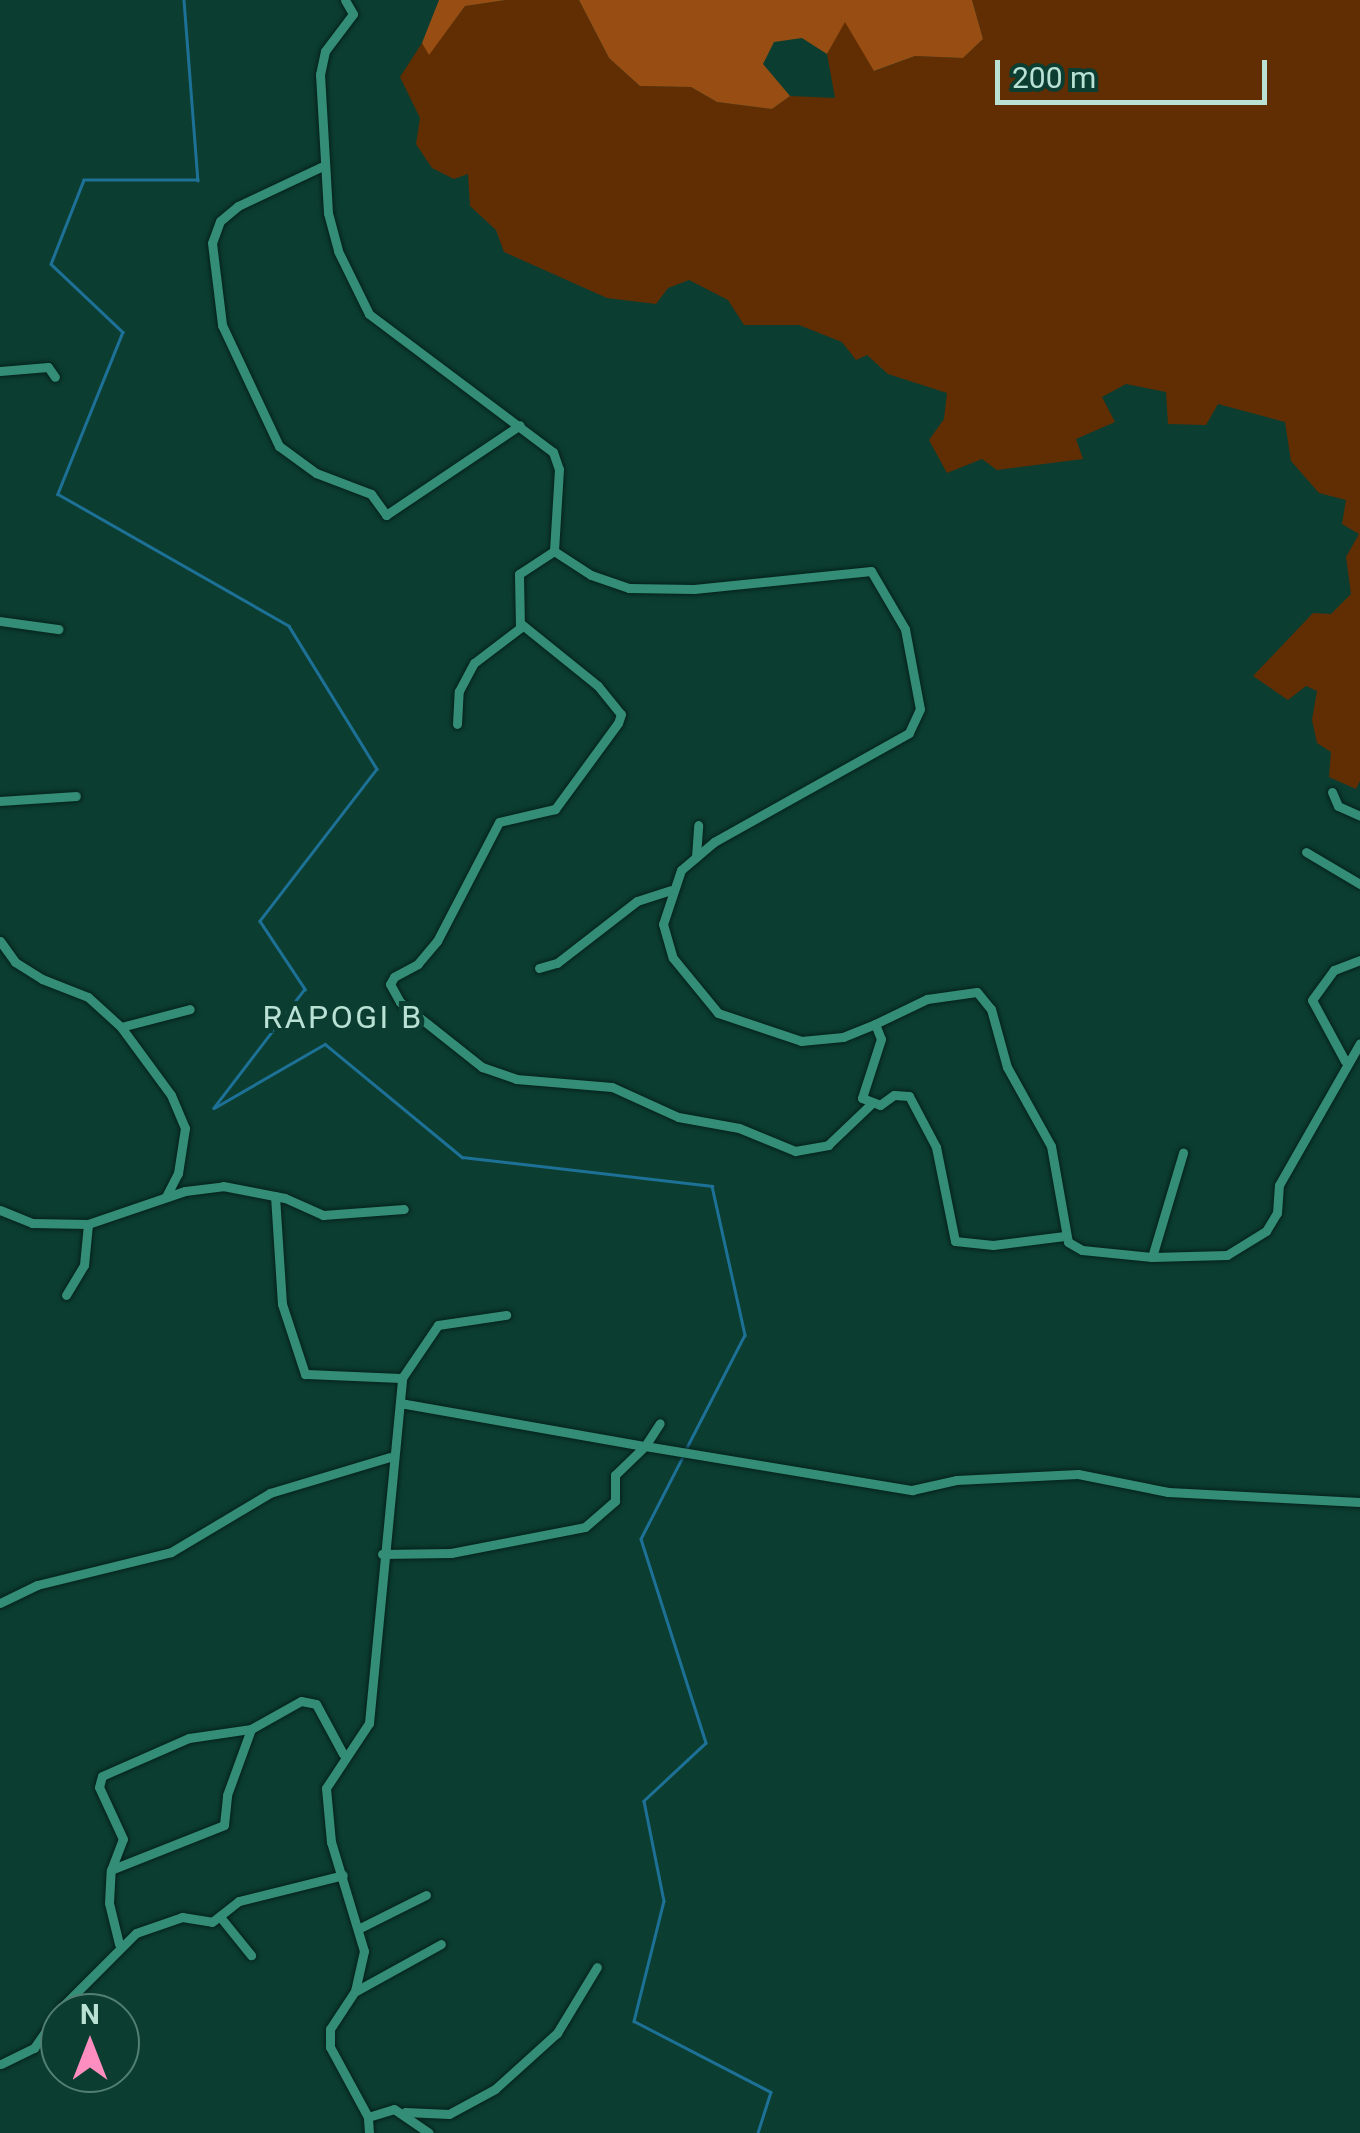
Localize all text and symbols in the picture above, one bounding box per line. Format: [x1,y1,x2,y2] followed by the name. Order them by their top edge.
[1000,40,1272,102] scale bar
[1012,60,1096,95] text: 200 m
[262,998,424,1036] district label: RAPOGI B
[40,1993,140,2093] north arrow
[80,1998,100,2031] text: N

